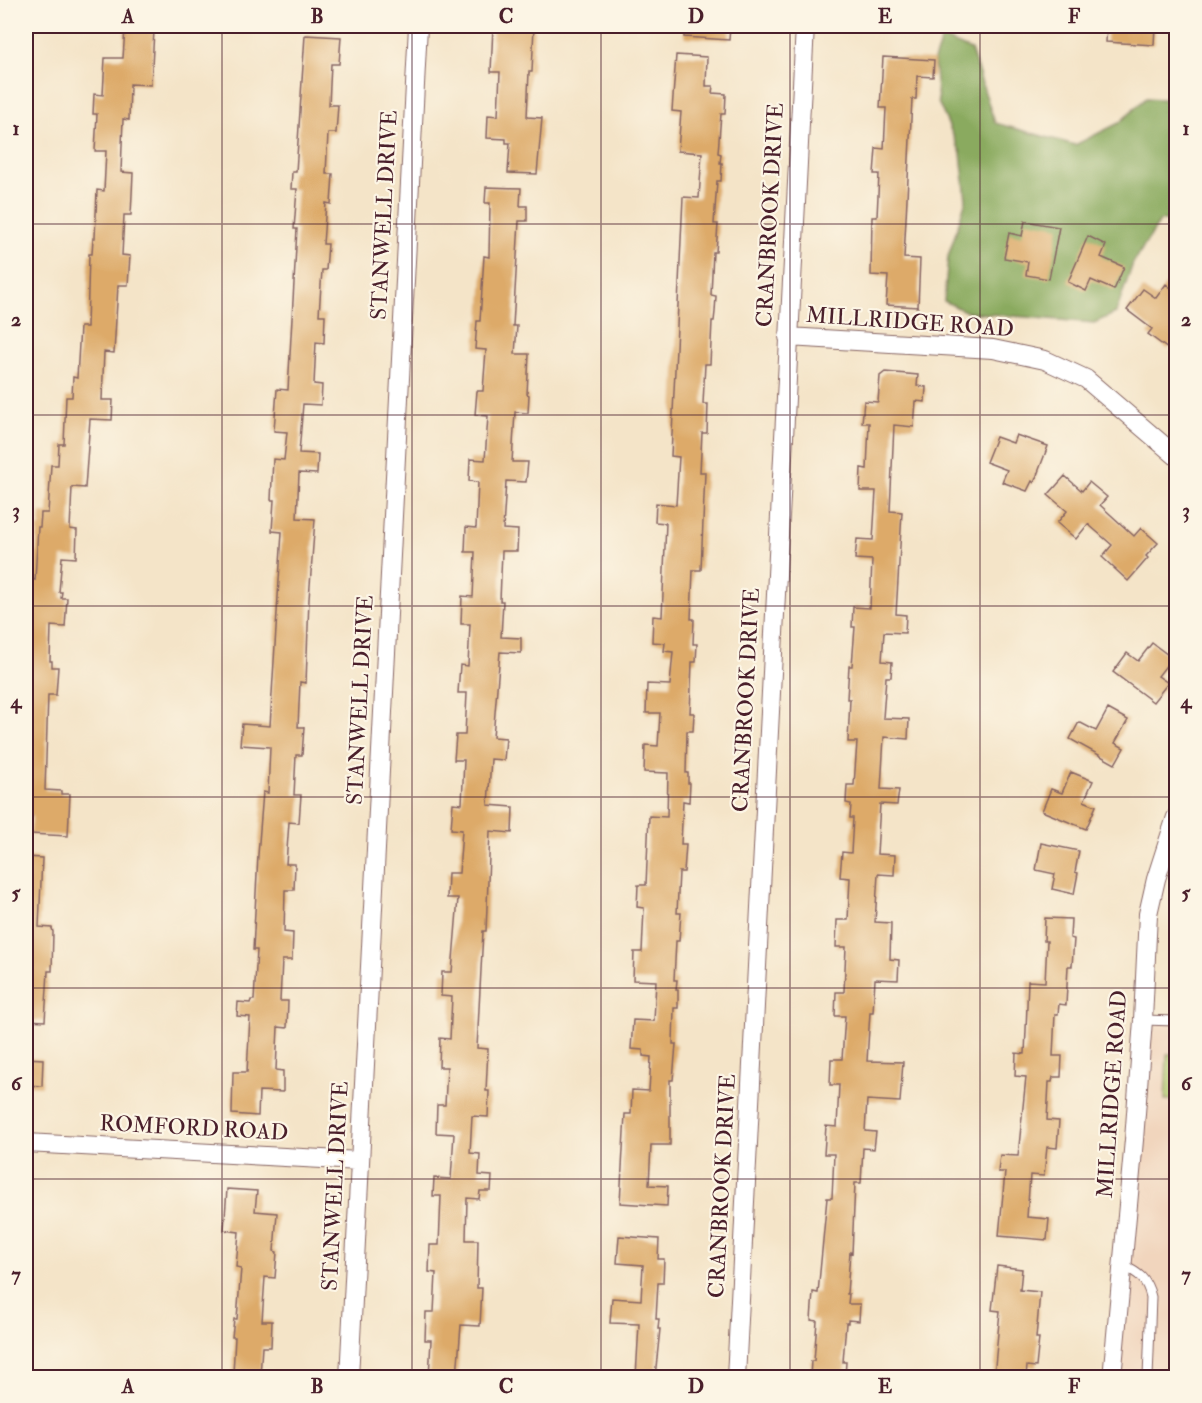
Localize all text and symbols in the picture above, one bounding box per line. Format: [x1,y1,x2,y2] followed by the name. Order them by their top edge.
[121,4,135,29] text: A
[310,4,324,29] text: B
[499,4,513,29] text: C
[688,4,704,29] text: D
[878,4,893,29] text: E
[1068,4,1081,29] text: F
[750,102,790,328] street label: CRANBROOK DRIVE
[365,109,403,321] street label: STANWELL DRIVE
[12,116,20,141] text: 1
[1182,116,1190,141] text: 1
[805,301,1015,343] street label: MILLRIDGE ROAD
[11,307,21,332] text: 2
[1181,307,1191,332] text: 2
[12,498,20,523] text: 3
[1182,498,1190,523] text: 3
[726,587,766,813] street label: CRANBROOK DRIVE
[341,594,379,806] street label: STANWELL DRIVE
[10,689,23,714] text: 4
[1180,689,1193,714] text: 4
[12,880,22,905] text: 5
[1182,880,1192,905] text: 5
[1091,989,1133,1199] street label: MILLRIDGE ROAD
[11,1071,23,1096] text: 6
[1181,1071,1193,1096] text: 6
[702,1073,742,1299] street label: CRANBROOK DRIVE
[316,1080,354,1292] street label: STANWELL DRIVE
[99,1109,289,1147] street label: ROMFORD ROAD
[11,1262,21,1287] text: 7
[1181,1262,1191,1287] text: 7
[121,1374,135,1399] text: A
[310,1374,324,1399] text: B
[499,1374,513,1399] text: C
[688,1374,704,1399] text: D
[878,1374,893,1399] text: E
[1068,1374,1081,1399] text: F

